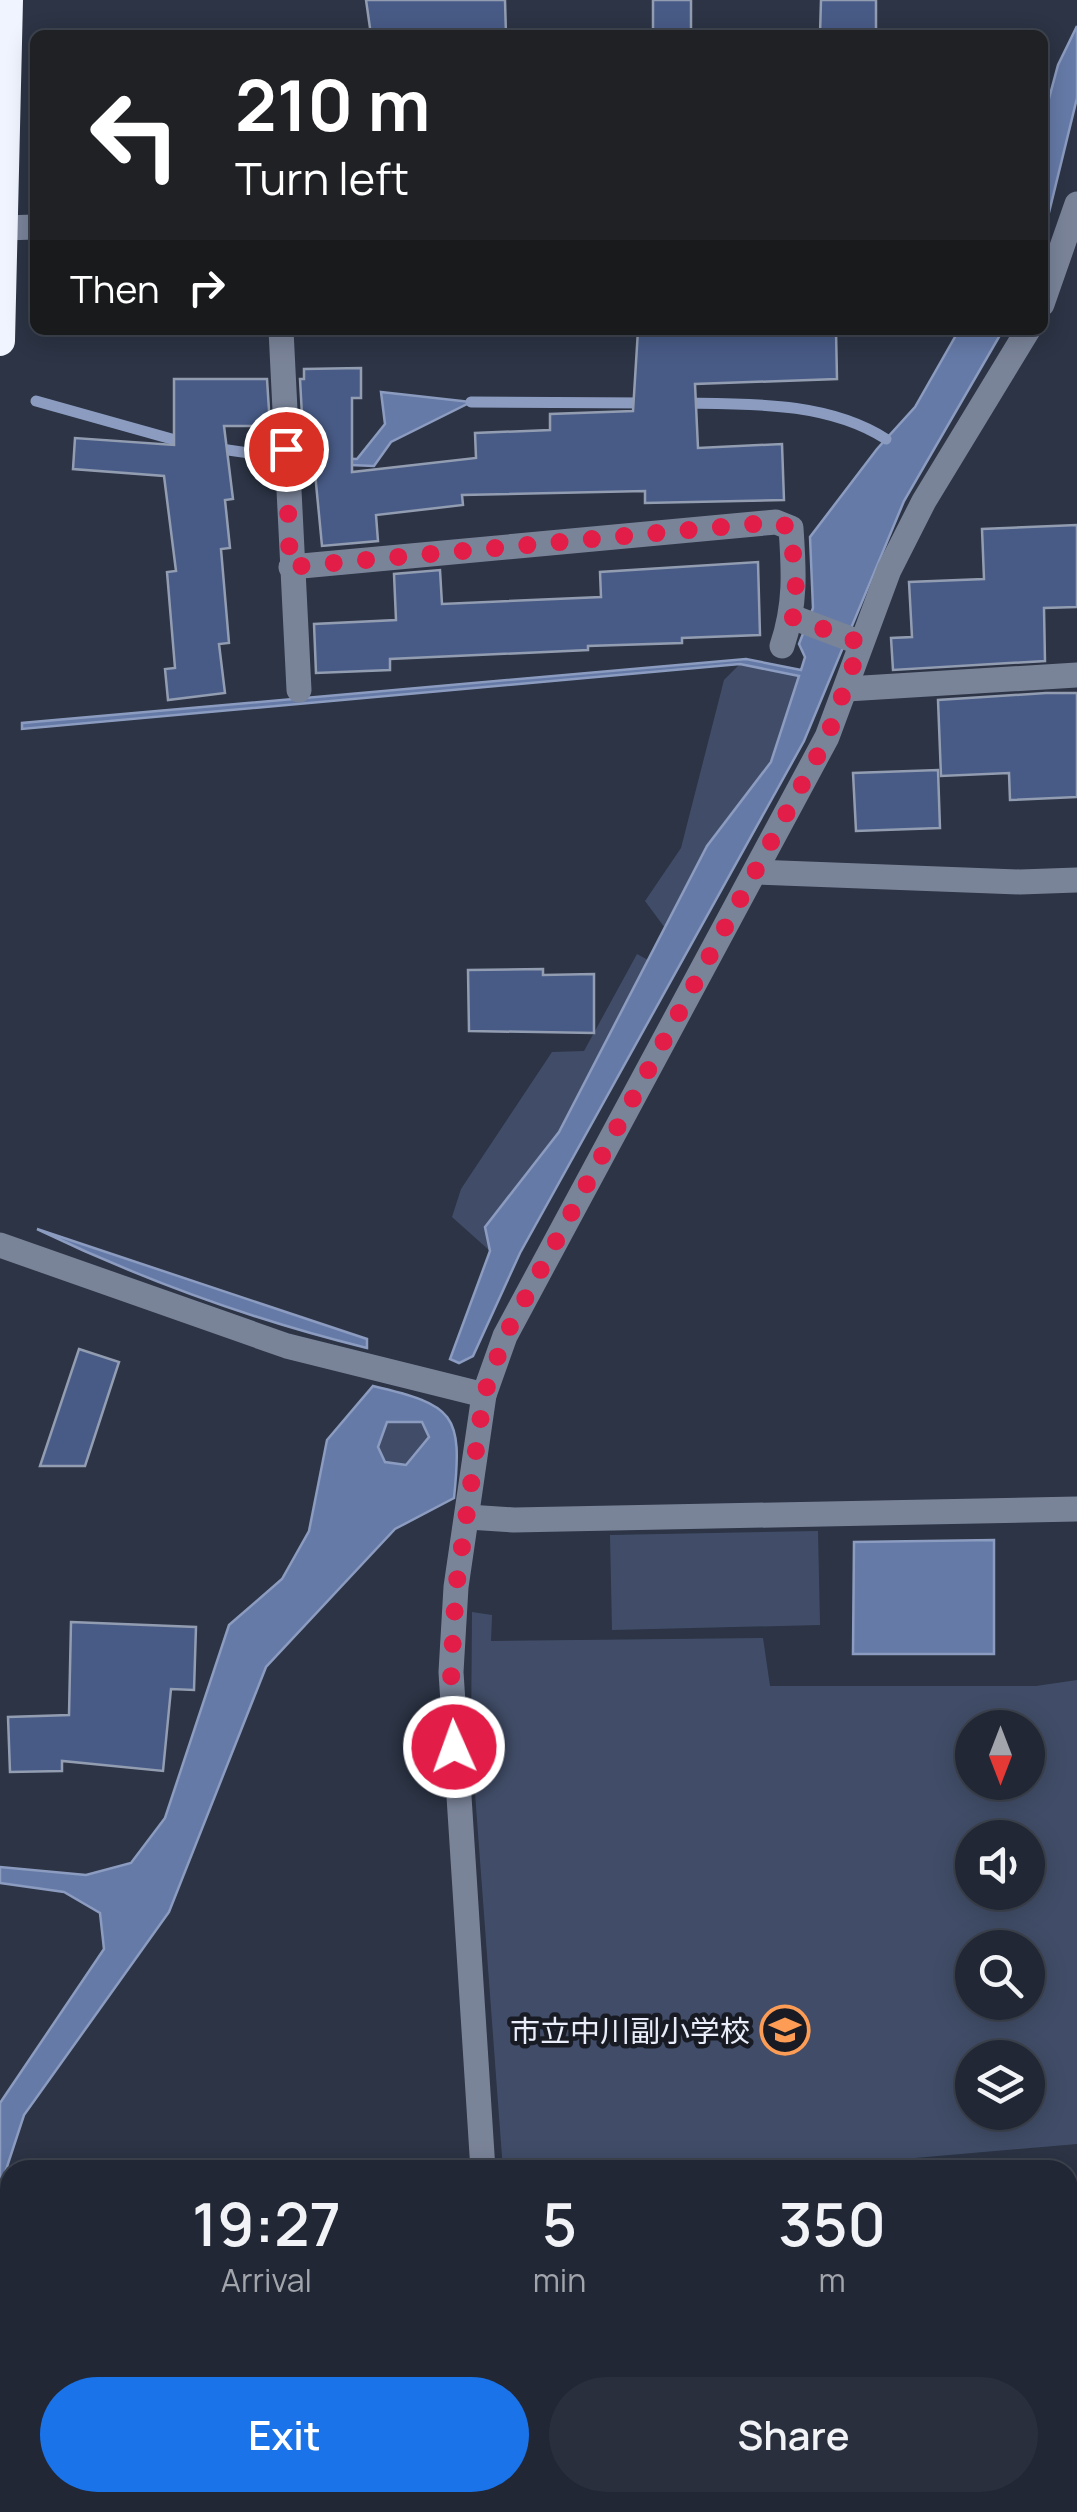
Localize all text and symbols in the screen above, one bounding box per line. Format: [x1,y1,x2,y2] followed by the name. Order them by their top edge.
[235,56,430,152] text: 210 m
[70,70,200,200] icon: left
[235,147,409,209] text: Turn left
[179,260,234,315] icon: right
[70,262,159,314] text: Then
[244,407,329,492] pin
[259,422,314,477] icon: arrive
[402,1695,506,1799] position arrow
[955,1710,1045,1800] north arrow
[955,1710,1045,2130] map controls
[955,1820,1045,1910] button: sound
[955,1930,1045,2020] button: search
[759,2004,811,2056] school or university icon: 市立中川副小学校
[510,2010,750,2051] place label: 市立中川副小学校
[955,2040,1045,2130] button: layers
[192,2182,341,2264] text: 19:27
[542,2182,577,2264] text: 5
[778,2182,886,2264] text: 350
[221,2258,312,2302] text: Arrival
[533,2258,586,2302] text: min
[819,2258,846,2302] text: m
[40,2377,529,2492] button: Exit
[549,2377,1038,2492] button: Share

